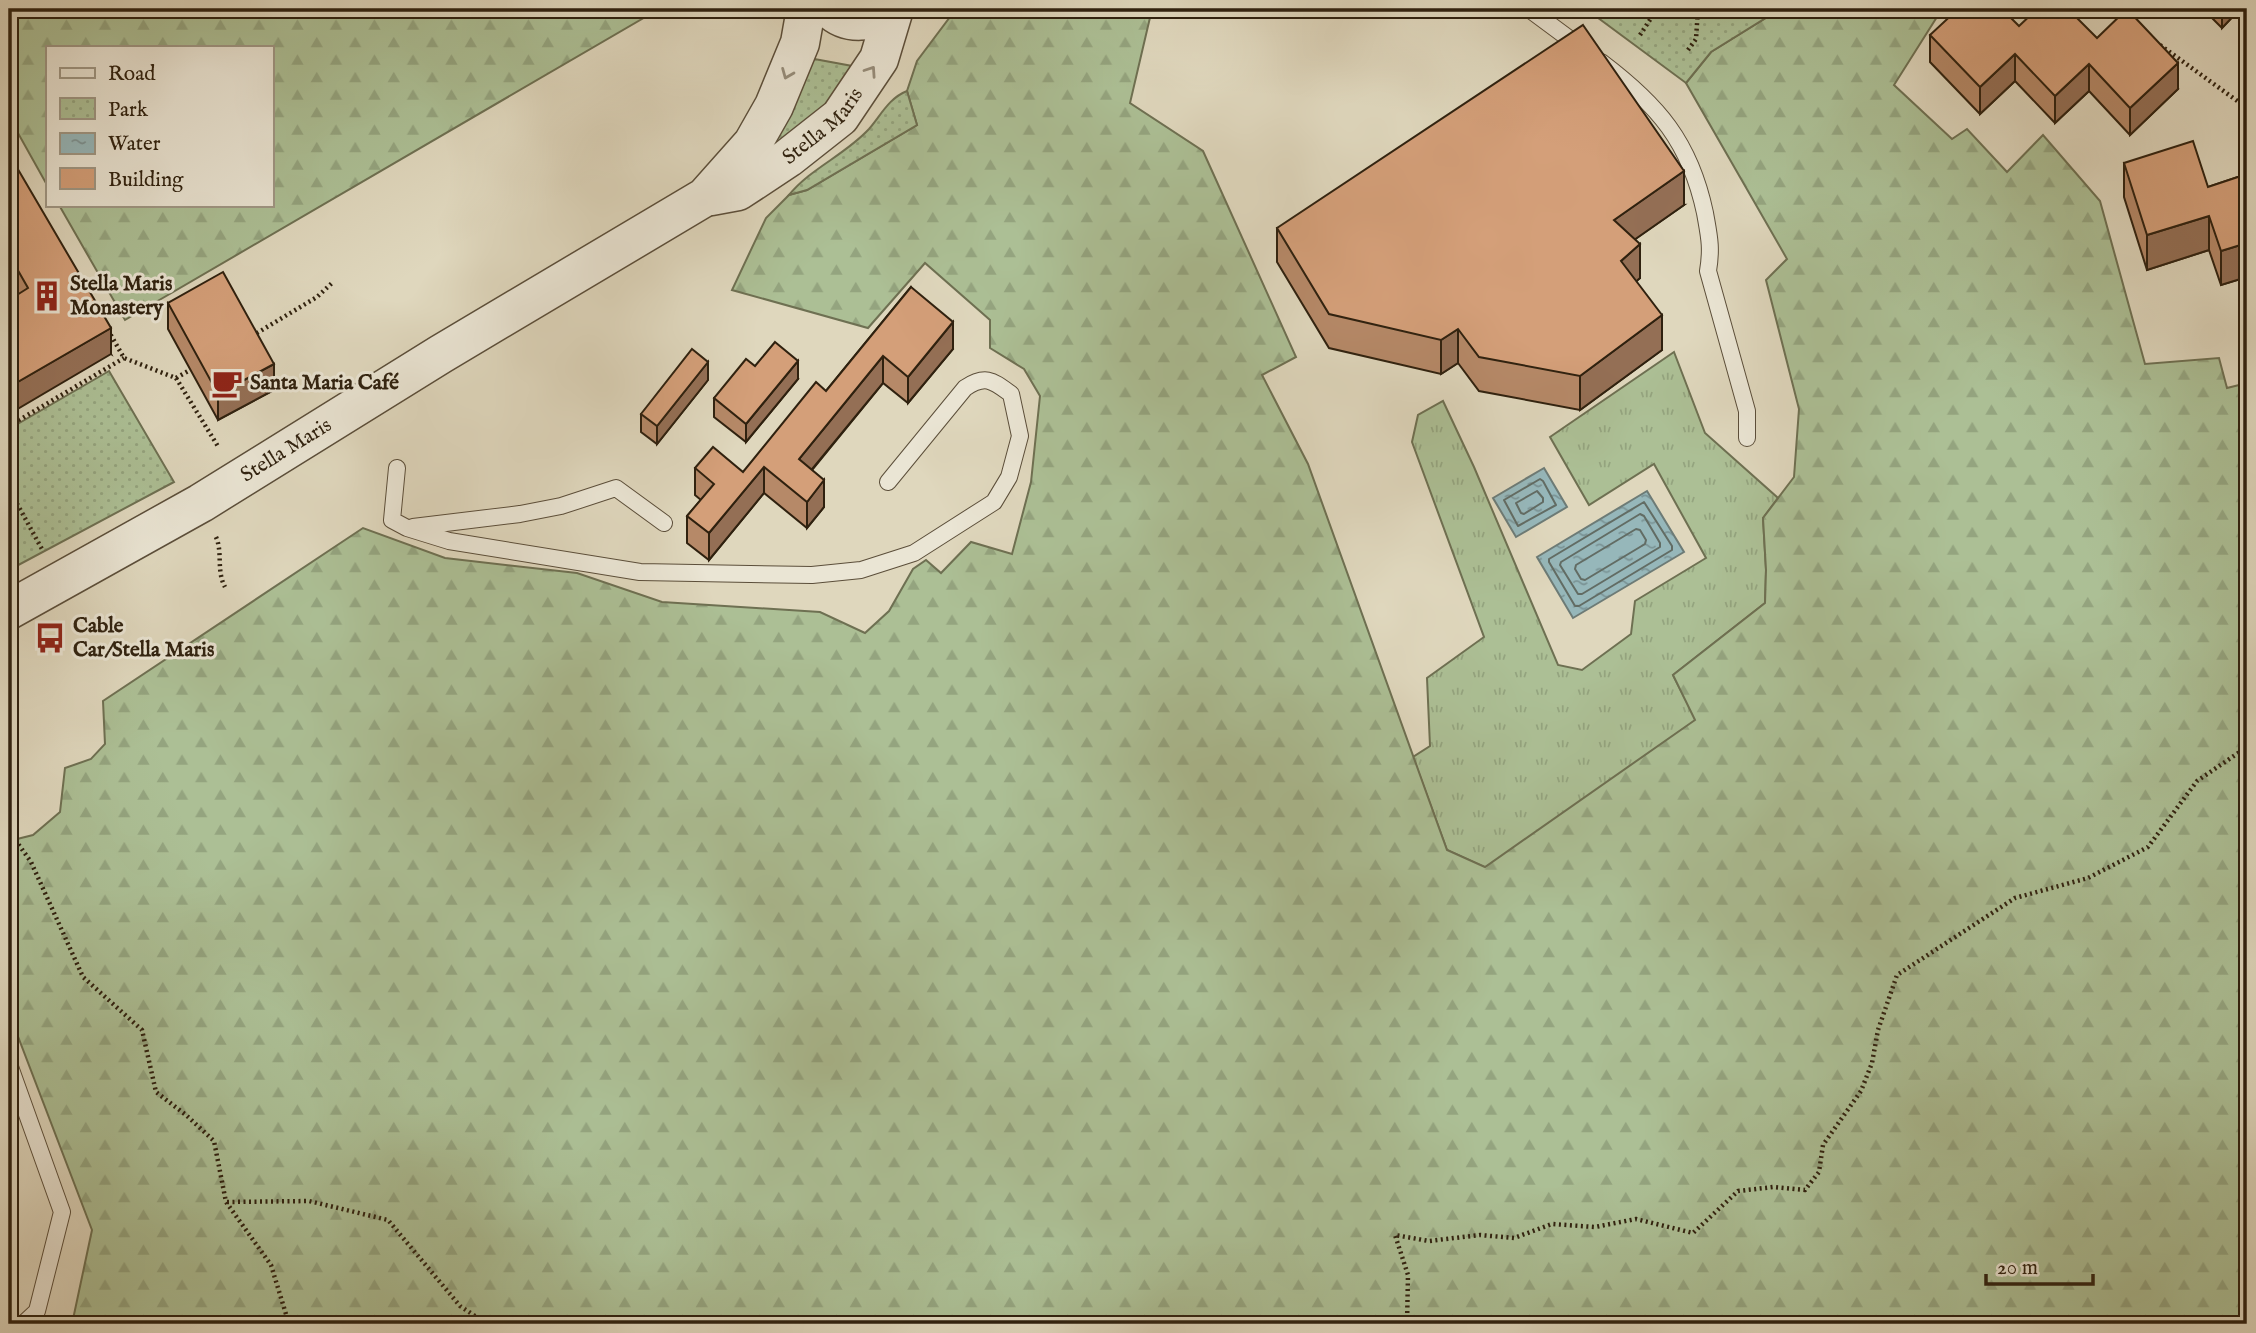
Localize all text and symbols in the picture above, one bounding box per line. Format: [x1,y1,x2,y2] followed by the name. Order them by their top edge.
[46,46,273,206] legend
[108,61,156,88] text: Road
[863,66,875,79] one-way arrow
[782,67,796,79] one-way arrow
[777,82,869,171] street label: Stella Maris
[108,97,149,124] text: Park
[108,131,161,158] text: Water
[108,167,184,194] text: Building
[70,271,172,322] place label: Stella Maris Monastery
[30,279,64,313] building icon: Stella Maris Monastery
[210,366,244,400] cafe icon: Santa Maria Café
[250,370,399,397] place label: Santa Maria Café
[236,412,337,489] street label: Stella Maris
[73,613,214,664] place label: Cable Car/Stella Maris
[33,621,67,655] bus stop icon: Cable Car/Stella Maris
[1986,1242,2093,1286] scale bar
[1997,1255,2038,1282] text: 20 m

